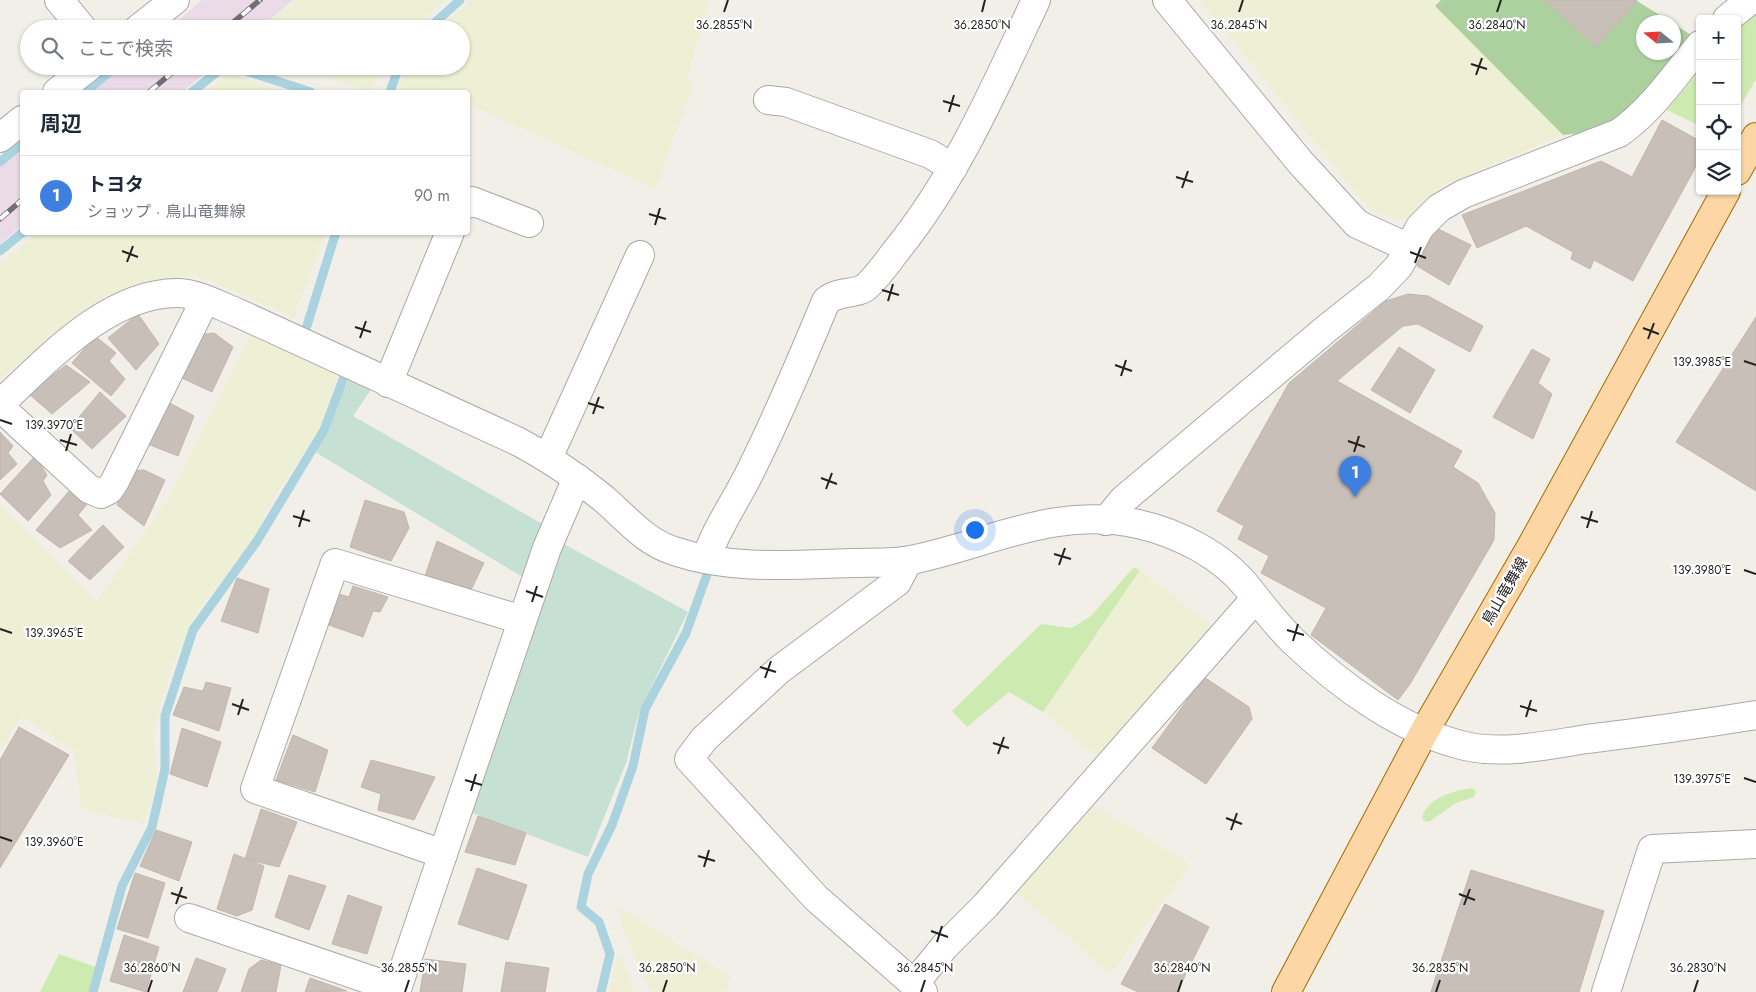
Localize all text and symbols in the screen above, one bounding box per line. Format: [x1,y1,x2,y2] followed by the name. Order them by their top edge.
[1636,15,1681,60] north arrow
[1696,15,1741,195] map controls
[1696,15,1741,60] button: +
[696,16,752,34] text: 36.2855°N
[953,16,1011,34] text: 36.2850°N
[1211,16,1267,34] text: 36.2845°N
[1468,16,1526,34] text: 36.2840°N
[20,20,470,75] search box
[38,34,66,62] icon: search
[78,35,173,62] text: ここで検索
[1696,60,1741,105] button: −
[1696,105,1741,150] button: locate
[40,109,82,139] text: 周辺
[1696,150,1741,195] button: layers
[87,171,144,198] text: トヨタ
[52,184,60,207] text: 1
[414,184,450,207] text: 90 m
[87,200,245,223] text: ショップ · 鳥山竜舞線
[1673,353,1731,371] text: 139.3985°E
[25,416,83,434] text: 139.3970°E
[1339,456,1371,497] pin: 1
[962,517,988,543] your location
[1477,553,1533,629] street label: 鳥山竜舞線
[1673,561,1731,579] text: 139.3980°E
[25,624,83,642] text: 139.3965°E
[1673,770,1731,788] text: 139.3975°E
[24,833,84,851] text: 139.3960°E
[123,959,181,977] text: 36.2860°N
[381,959,437,977] text: 36.2855°N
[638,959,696,977] text: 36.2850°N
[897,959,953,977] text: 36.2845°N
[1153,959,1211,977] text: 36.2840°N
[1412,959,1468,977] text: 36.2835°N
[1670,959,1726,977] text: 36.2830°N

